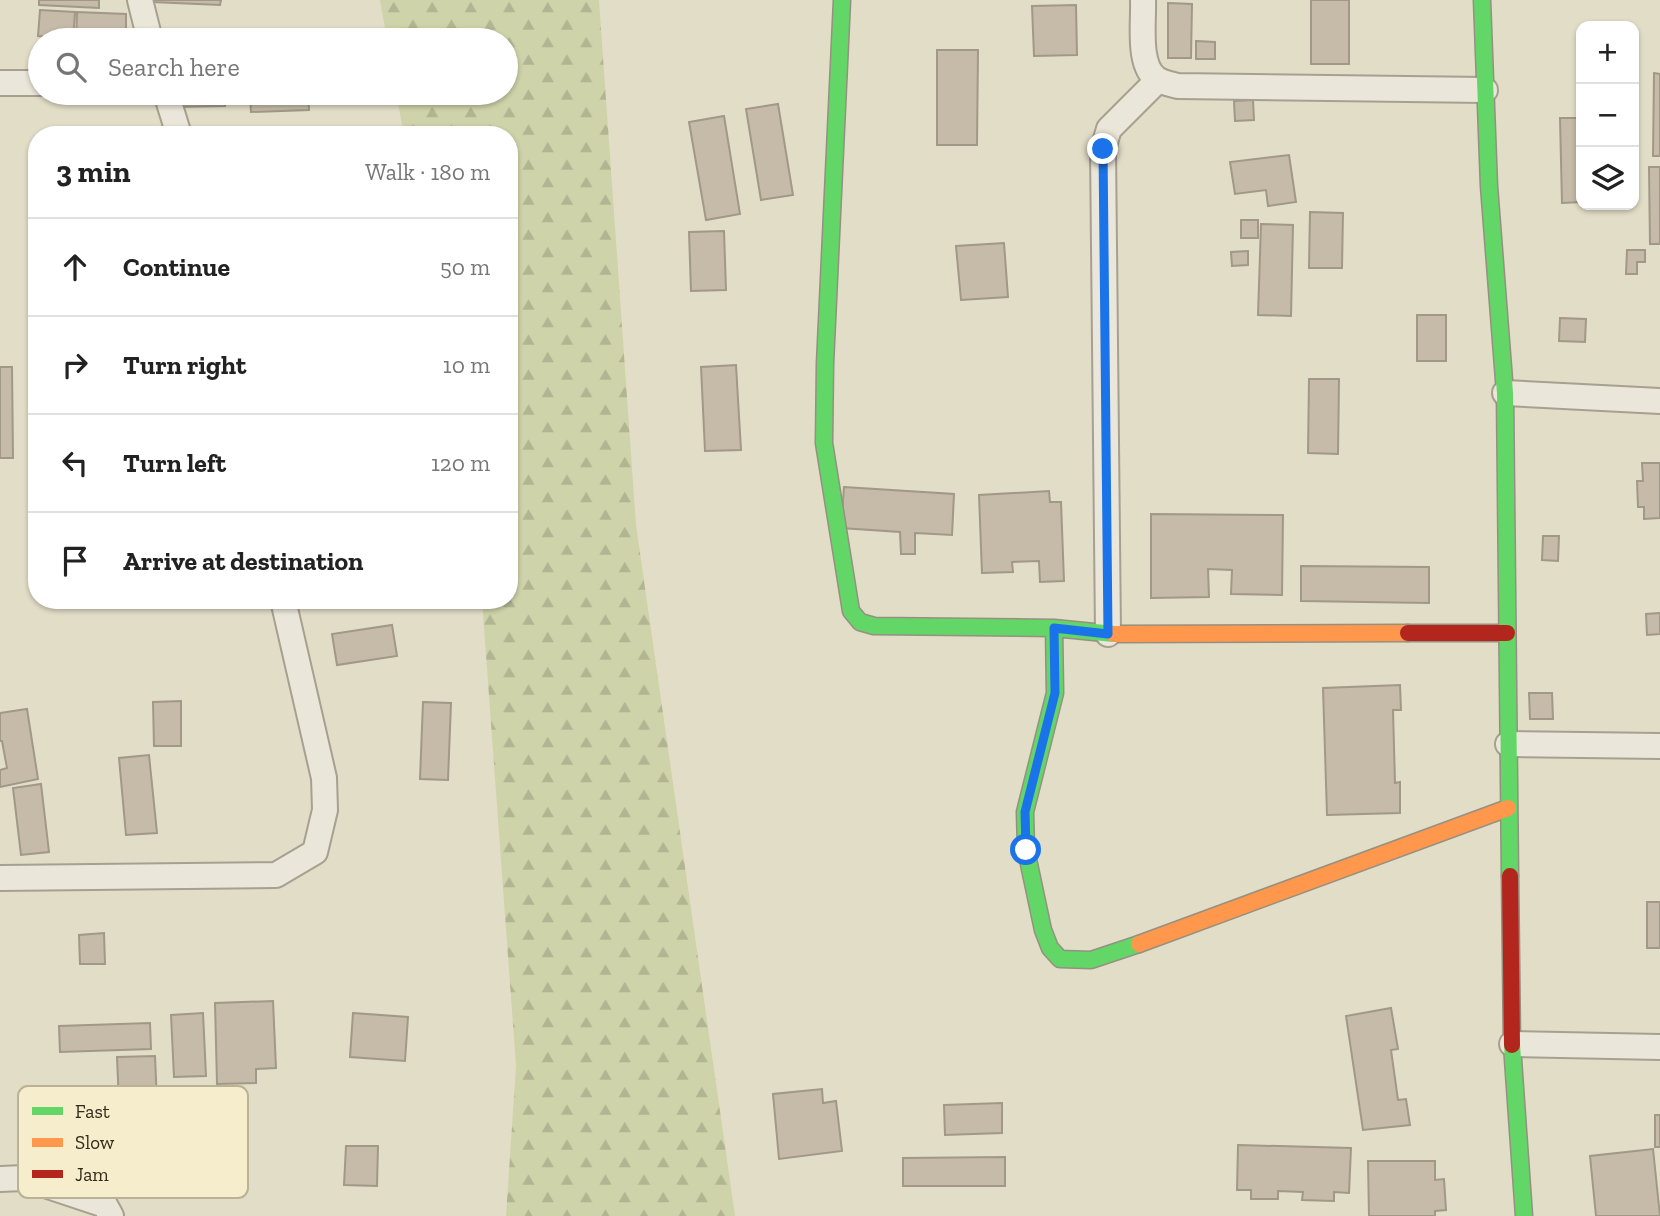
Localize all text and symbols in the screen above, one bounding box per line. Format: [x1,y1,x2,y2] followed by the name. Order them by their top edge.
[1576,21,1639,210] map controls
[1576,21,1639,84] button: +
[28,28,518,105] search box
[52,48,90,86] icon: search
[108,51,240,83] text: Search here
[1576,84,1639,147] button: −
[1087,133,1118,164] route end
[1576,147,1639,210] button: layers
[56,154,131,190] text: 3 min
[365,158,490,186] text: Walk · 180 m
[56,248,94,286] icon: ahead
[123,251,230,283] text: Continue
[440,253,490,281] text: 50 m
[56,346,94,384] icon: right
[123,349,246,381] text: Turn right
[443,351,490,379] text: 10 m
[56,444,94,482] icon: left
[123,447,226,479] text: Turn left
[431,449,490,477] text: 120 m
[56,542,94,580] icon: arrive
[123,545,363,577] text: Arrive at destination
[1010,834,1041,865] route start
[18,1086,248,1198] legend
[75,1100,110,1123] text: Fast
[75,1131,115,1154] text: Slow
[75,1163,109,1186] text: Jam

